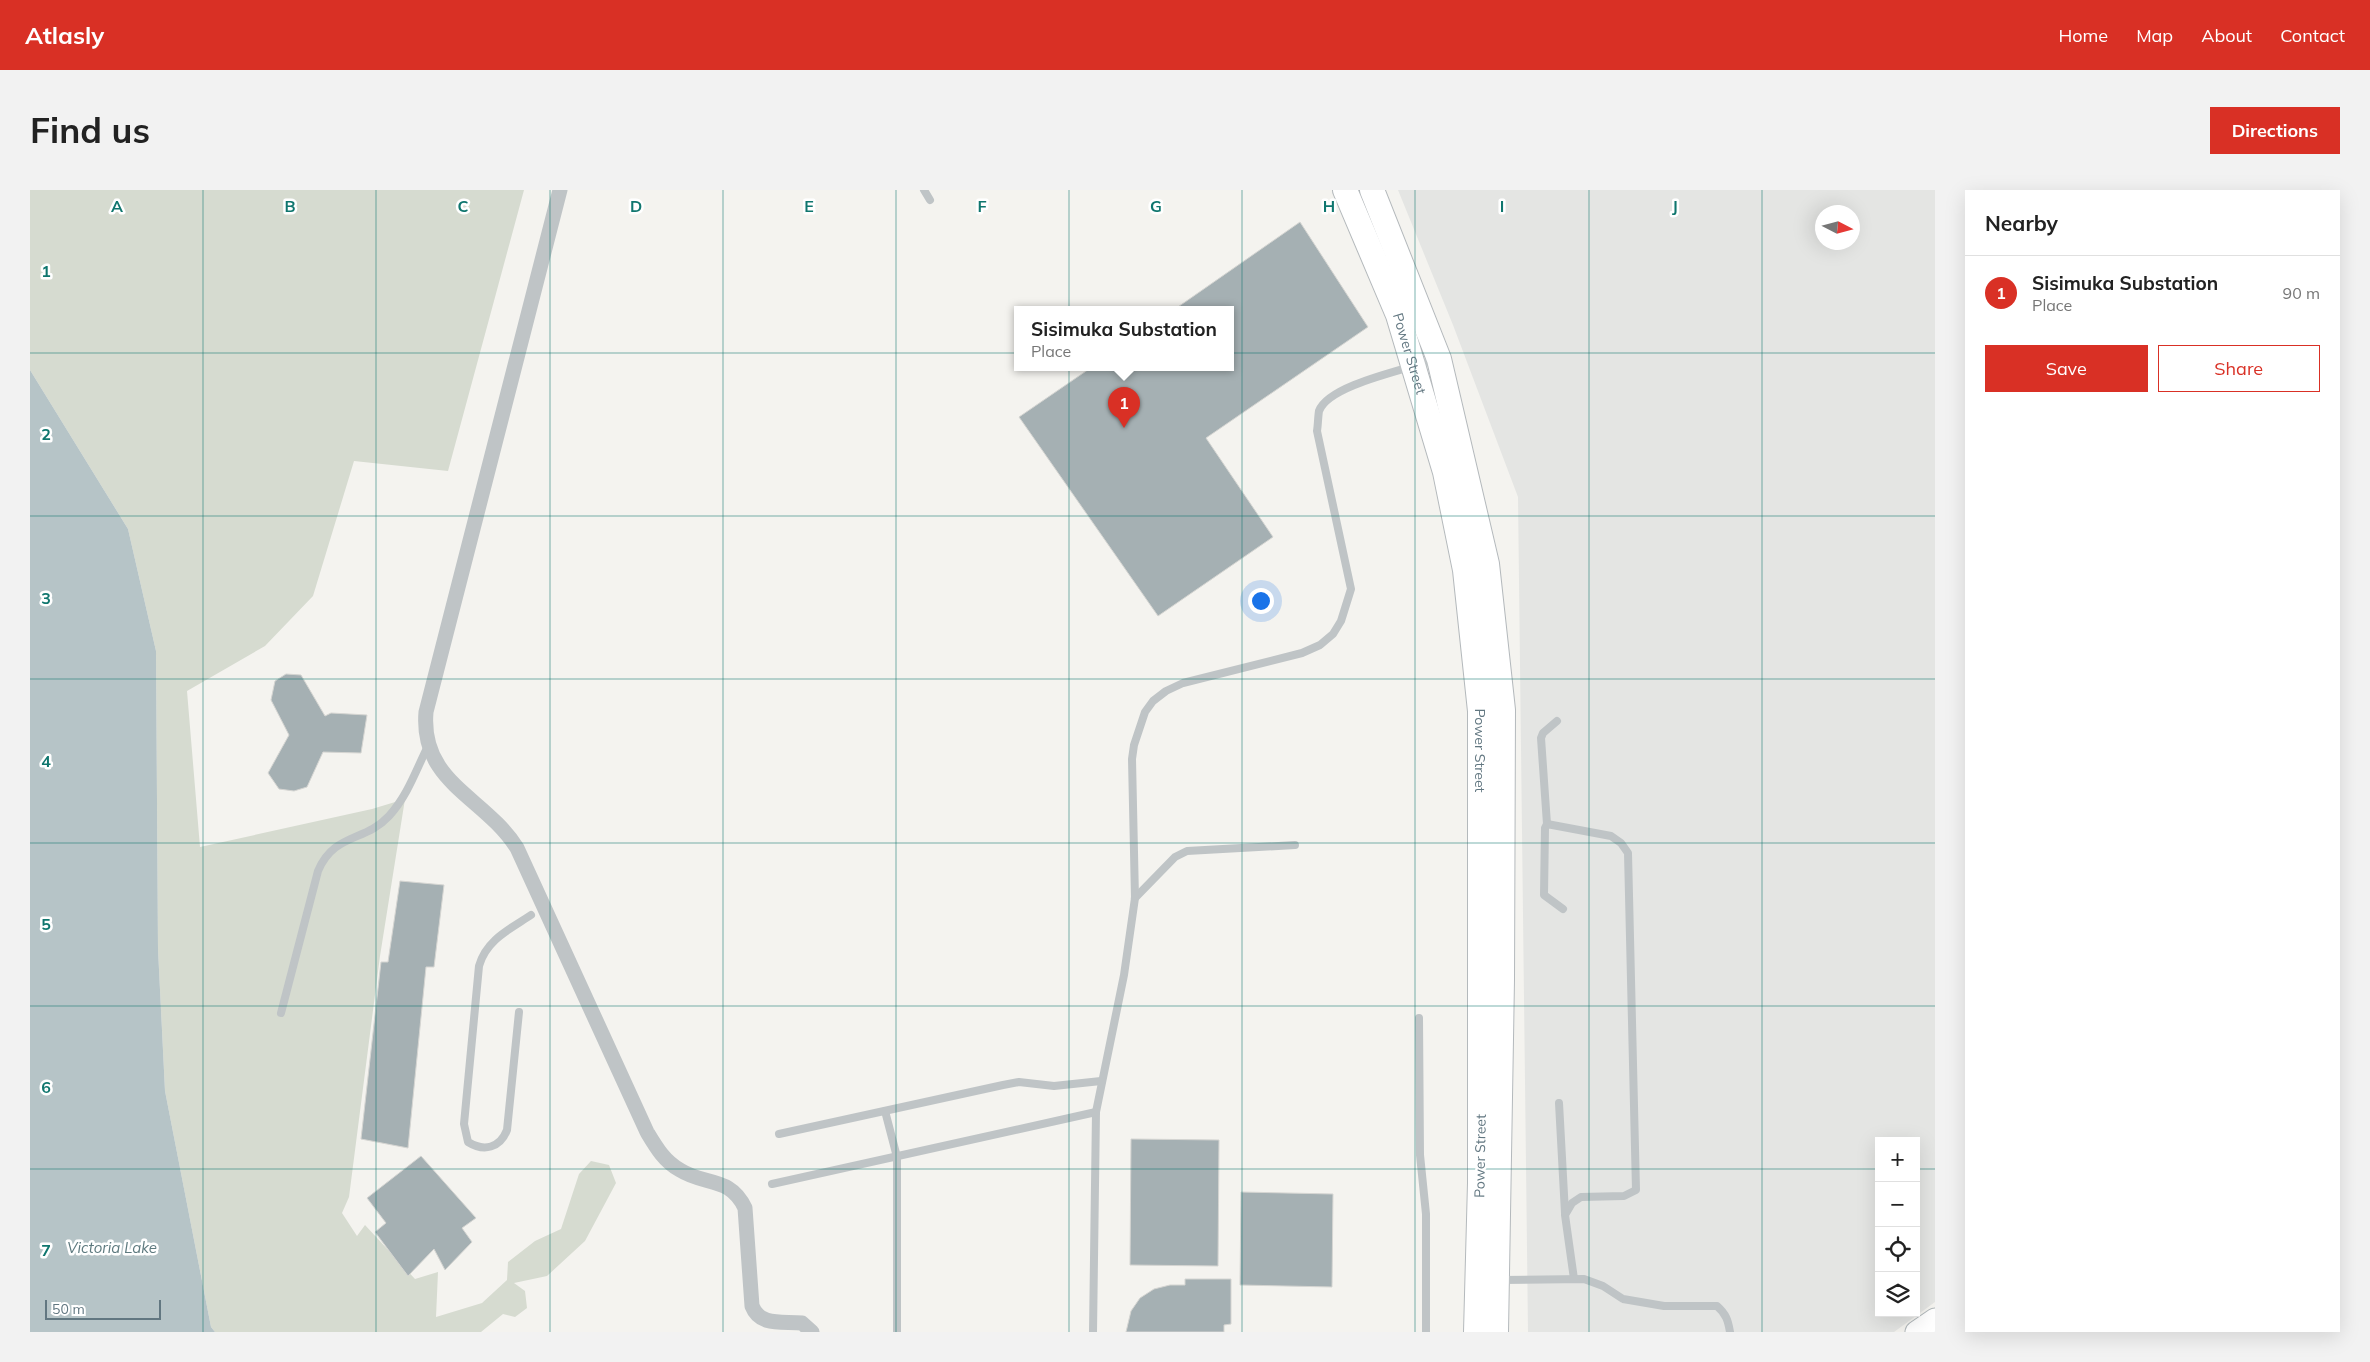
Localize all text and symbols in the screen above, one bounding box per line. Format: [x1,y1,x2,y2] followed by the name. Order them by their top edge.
[25,20,104,50] text: Atlasly
[2058,24,2108,47] text: Home
[2136,24,2173,47] text: Map
[2201,24,2252,47] text: About
[2280,24,2345,47] text: Contact
[2210,107,2340,154] button: Directions
[30,108,150,152] text: Find us
[111,196,123,216] text: A
[284,196,296,216] text: B
[458,196,469,216] text: C
[630,196,642,216] text: D
[804,196,814,216] text: E
[977,196,987,216] text: F
[1150,196,1162,216] text: G
[1323,196,1335,216] text: H
[1500,196,1504,216] text: I
[1672,196,1678,216] text: J
[1815,205,1860,250] north arrow
[1985,210,2058,236] text: Nearby
[41,261,51,281] text: 1
[2032,271,2218,295] text: Sisimuka Substation
[1996,283,2006,303] text: 1
[2283,283,2320,303] text: 90 m
[2032,295,2072,315] text: Place
[1014,306,1234,371] popup
[1389,311,1430,396] street label: Power Street
[1031,317,1217,341] text: Sisimuka Substation
[1031,341,1071,361] text: Place
[1985,345,2148,392] button: Save
[2158,345,2320,392] button: Share
[1108,387,1140,428] pin: 1
[41,424,51,444] text: 2
[41,588,51,608] text: 3
[1248,588,1274,614] your location
[1471,709,1489,793] street label: Power Street
[41,751,51,771] text: 4
[41,914,51,934] text: 5
[41,1077,51,1097] text: 6
[1470,1114,1490,1198] street label: Power Street
[1875,1137,1920,1317] map controls
[1875,1137,1920,1182] button: +
[1875,1182,1920,1227] button: −
[1875,1227,1920,1272] button: locate
[67,1238,157,1257] water label: Victoria Lake
[41,1240,51,1260] text: 7
[1875,1272,1920,1317] button: layers
[45,1297,161,1320] scale bar
[52,1300,85,1318] text: 50 m

